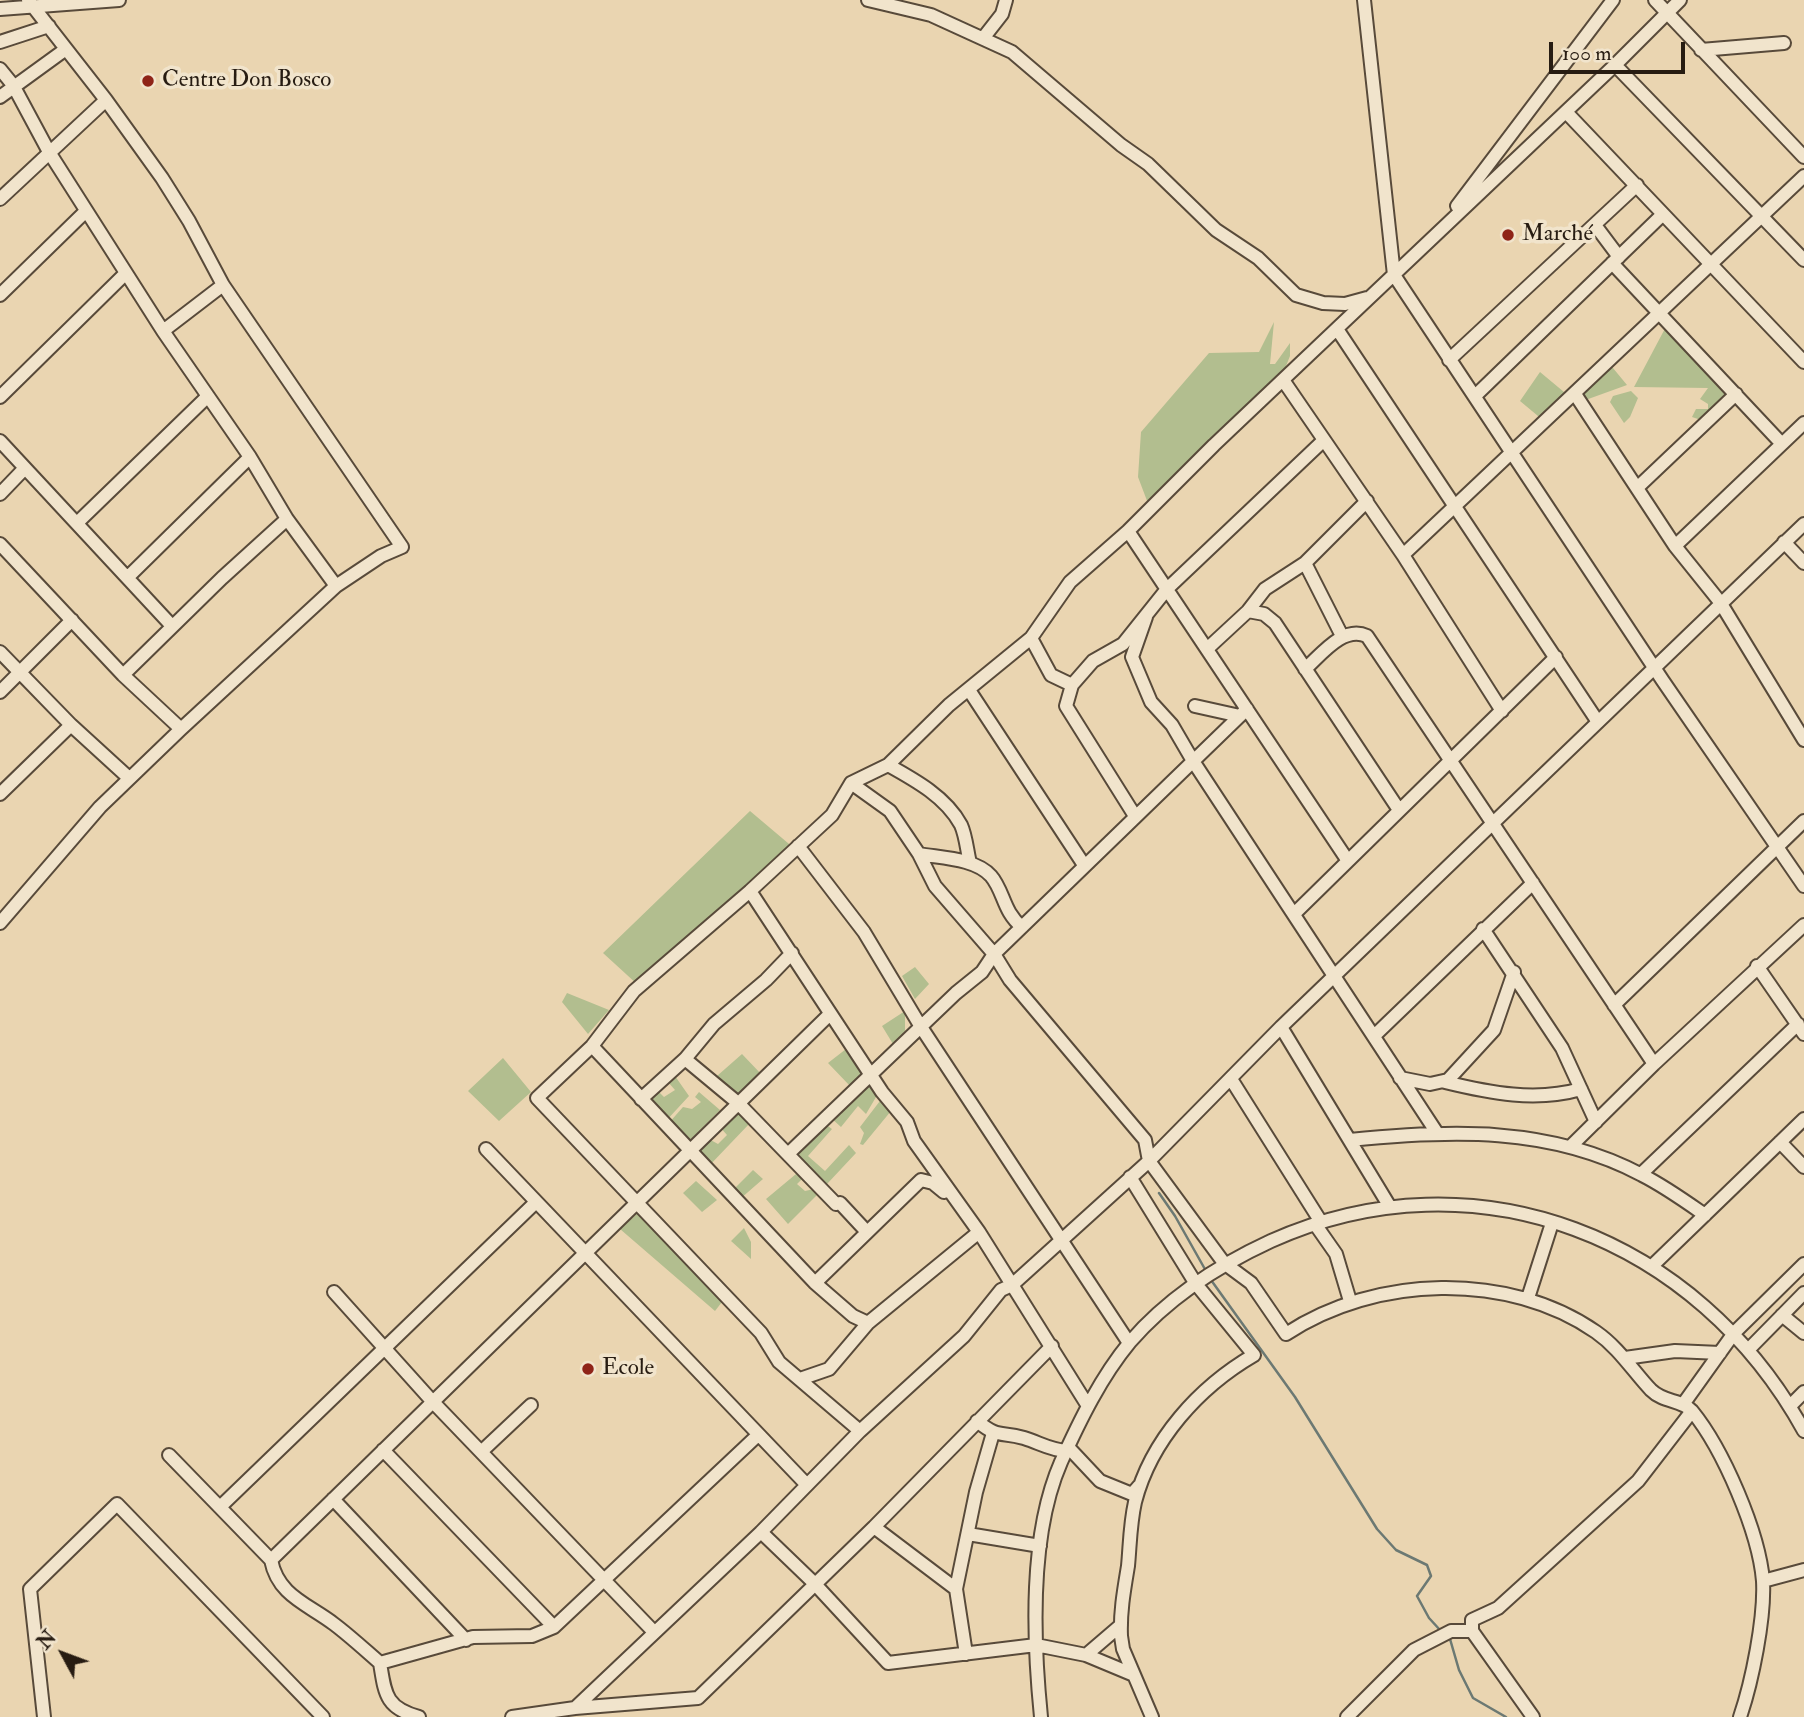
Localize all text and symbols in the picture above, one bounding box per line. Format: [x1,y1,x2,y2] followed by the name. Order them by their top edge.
[1552,28,1688,72] scale bar
[1562,40,1612,67] text: 100 m
[162,67,331,95] place label: Centre Don Bosco
[140,73,156,89] marker: Centre Don Bosco
[1522,221,1593,249] place label: Marché
[1500,227,1516,243] marker: Marché
[602,1355,654,1383] place label: Ecole
[580,1361,596,1377] marker: Ecole
[28,1619,98,1689] north arrow
[33,1626,62,1655] text: N

